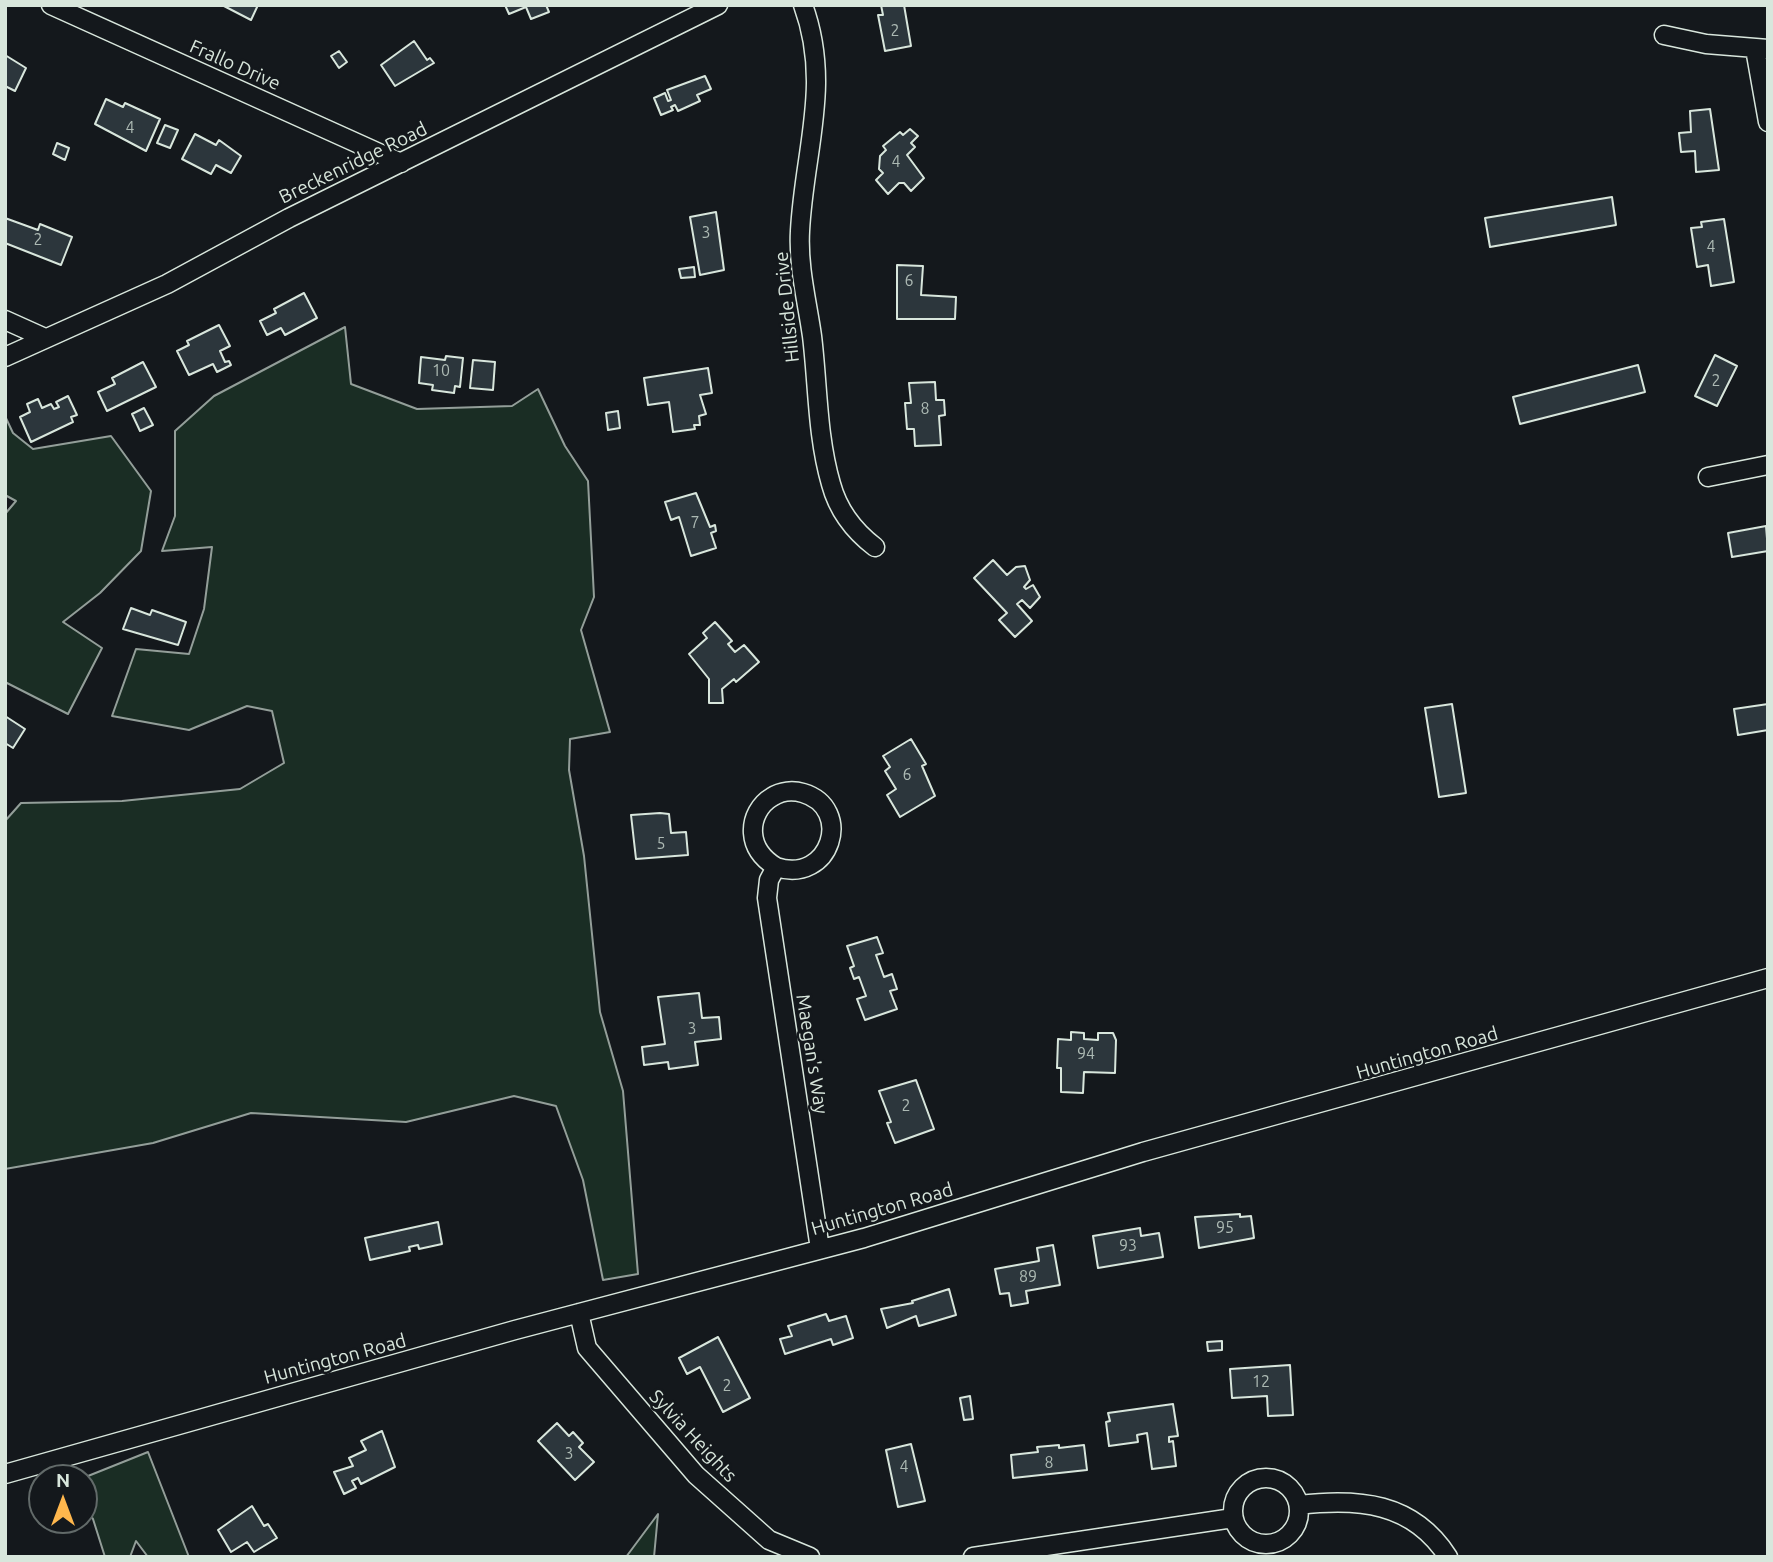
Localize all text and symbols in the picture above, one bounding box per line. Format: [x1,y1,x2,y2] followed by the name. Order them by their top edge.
[890,21,900,41] house number: 2
[186,35,284,95] street label: Frallo Drive
[275,117,431,209] street label: Breckenridge Road
[125,118,135,138] house number: 4
[891,152,901,172] house number: 4
[701,223,711,243] house number: 3
[33,230,43,250] house number: 2
[1706,237,1716,257] house number: 4
[770,250,804,364] street label: Hillside Drive
[904,271,914,291] house number: 6
[432,361,450,381] house number: 10
[1711,371,1721,391] house number: 2
[920,399,930,419] house number: 8
[690,513,700,533] house number: 7
[902,765,912,785] house number: 6
[656,834,666,854] house number: 5
[791,992,833,1116] street label: Maegan's Way
[687,1019,697,1039] house number: 3
[1354,1022,1500,1084] street label: Huntington Road
[1077,1044,1095,1064] house number: 94
[901,1096,911,1116] house number: 2
[809,1178,955,1240] street label: Huntington Road
[1216,1218,1234,1238] house number: 95
[1119,1236,1137,1256] house number: 93
[1019,1267,1037,1287] house number: 89
[261,1329,409,1389] street label: Huntington Road
[1252,1372,1270,1392] house number: 12
[722,1376,732,1396] house number: 2
[645,1385,741,1487] street label: Sylvia Heights
[564,1444,574,1464] house number: 3
[1044,1453,1054,1473] house number: 8
[899,1457,909,1477] house number: 4
[28,1464,98,1534] north arrow
[56,1469,70,1491] text: N

